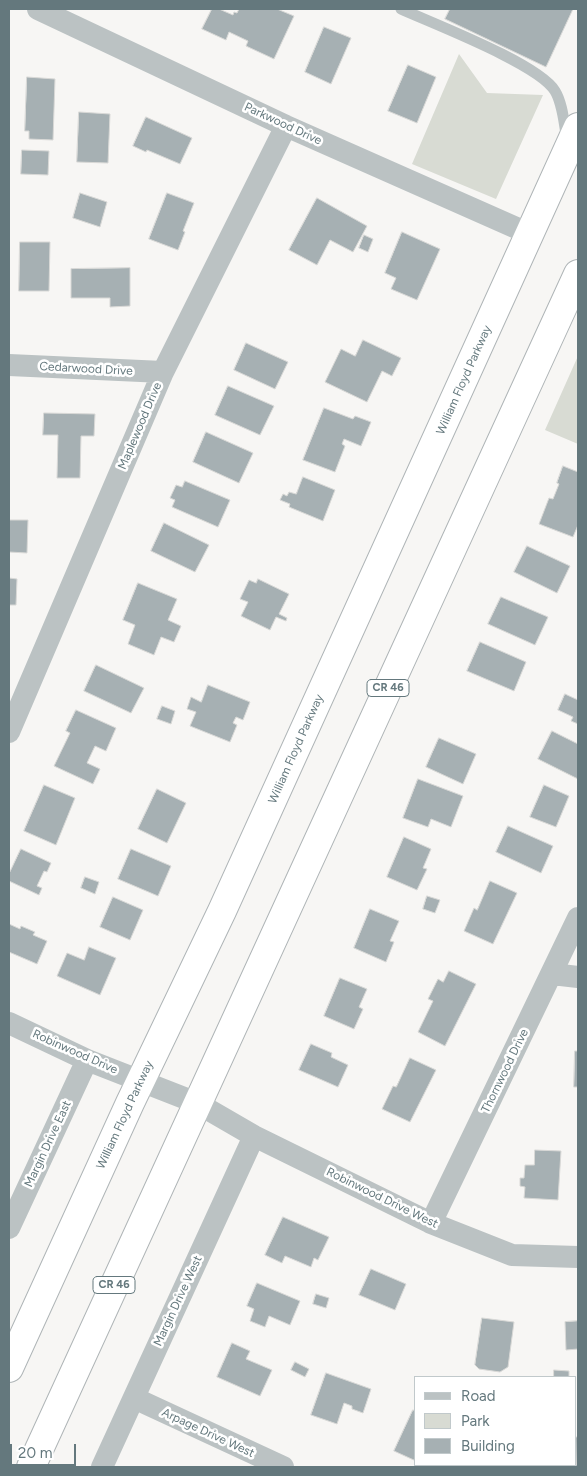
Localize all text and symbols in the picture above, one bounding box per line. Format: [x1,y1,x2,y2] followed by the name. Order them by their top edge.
[242,100,324,148] street label: Parkwood Drive
[433,323,495,437] street label: William Floyd Parkway
[39,359,133,379] street label: Cedarwood Drive
[115,380,165,472] street label: Maplewood Drive
[367,680,409,696] road number: CR 46
[265,692,327,806] street label: William Floyd Parkway
[30,1027,120,1077] street label: Robinwood Drive
[478,1027,532,1115] street label: Thornwood Drive
[93,1058,157,1172] street label: William Floyd Parkway
[22,1098,74,1190] street label: Margin Drive East
[324,1165,440,1231] street label: Robinwood Drive West
[151,1253,205,1349] street label: Margin Drive West
[93,1276,135,1294] road number: CR 46
[414,1376,577,1466] legend
[461,1387,496,1405] text: Road
[159,1405,257,1461] street label: Arpage Drive West
[461,1412,490,1430] text: Park
[12,1434,79,1466] scale bar
[461,1437,515,1455] text: Building
[18,1444,52,1462] text: 20 m

